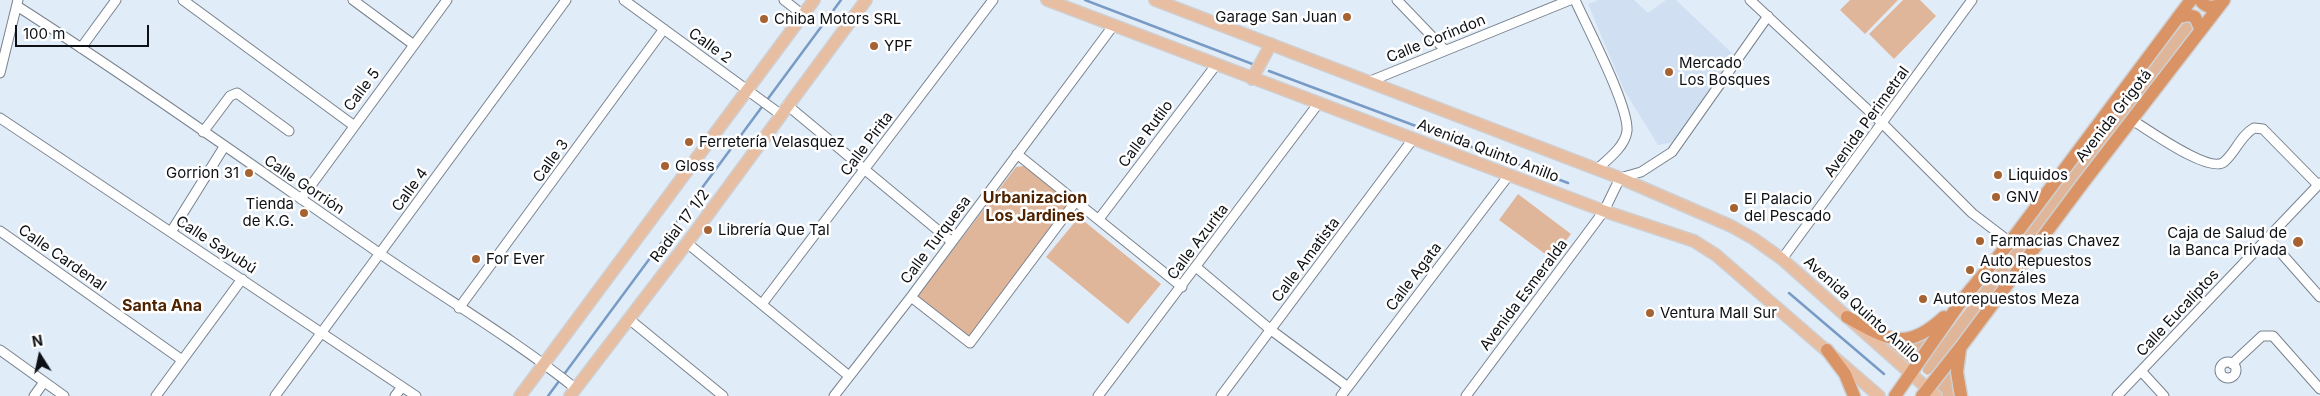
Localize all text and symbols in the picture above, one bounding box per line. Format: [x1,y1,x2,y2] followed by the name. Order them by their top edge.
[1215,8,1337,26] place label: Garage San Juan
[774,10,901,28] place label: Chiba Motors SRL
[1341,11,1353,23] marker: Garage San Juan
[1384,11,1488,67] street label: Calle Corindon
[758,13,770,25] marker: Chiba Motors SRL
[18,15,151,47] scale bar
[23,24,65,43] text: 100 m
[685,24,735,68] street label: Calle 2
[884,37,913,55] place label: YPF
[868,40,880,52] marker: YPF
[1679,54,1770,89] place label: Mercado Los Bosques
[1821,63,1913,181] street label: Avenida Perimetral
[340,65,384,115] street label: Calle 5
[1663,66,1675,78] marker: Mercado Los Bosques
[2072,66,2156,166] street label: Avenida Grigotá
[1115,97,1177,171] street label: Calle Rutilo
[837,108,897,180] street label: Calle Pirita
[1415,116,1561,186] street label: Avenida Quinto Anillo
[699,133,845,151] place label: Ferretería Velasquez
[529,136,573,186] street label: Calle 3
[683,136,695,148] marker: Ferretería Velasquez
[260,152,348,218] street label: Calle Gorrión
[675,157,715,175] place label: Gloss
[659,160,671,172] marker: Gloss
[166,164,239,182] place label: Gorrion 31
[388,165,432,215] street label: Calle 4
[2008,166,2068,184] place label: Liquidos
[243,167,255,179] marker: Gorrion 31
[1992,169,2004,181] marker: Liquidos
[647,186,713,266] street label: Radial 17 1/2
[983,188,1087,226] district label: Urbanizacion Los Jardines
[2006,188,2039,206] place label: GNV
[1744,190,1831,225] place label: El Palacio del Pescado
[1990,191,2002,203] marker: GNV
[897,192,975,288] street label: Calle Turquesa
[243,195,294,230] place label: Tienda de K.G.
[1164,201,1232,283] street label: Calle Azurita
[1728,202,1740,214] marker: El Palacio del Pescado
[298,207,310,219] marker: Tienda de K.G.
[172,212,260,278] street label: Calle Sayubú
[1268,214,1344,306] street label: Calle Amatista
[15,221,109,295] street label: Calle Cardenal
[718,221,830,239] place label: Librería Que Tal
[702,224,714,236] marker: Librería Que Tal
[2167,224,2287,259] place label: Caja de Salud de la Banca Privada
[1990,232,2120,250] place label: Farmacias Chavez
[1974,235,1986,247] marker: Farmacias Chavez
[2291,235,2305,249] marker: Caja de Salud de la Banca Privada
[1476,236,1572,354] street label: Avenida Esmeralda
[1382,239,1446,315] street label: Calle Agata
[486,250,545,268] place label: For Ever
[1980,252,2092,287] place label: Auto Repuestos Gonzáles
[470,253,482,265] marker: For Ever
[1800,253,1924,367] street label: Avenida Quinto Anillo
[1964,264,1976,276] marker: Auto Repuestos Gonzáles
[2133,266,2223,360] street label: Calle Eucaliptos
[1933,290,2080,308] place label: Autorepuestos Meza
[1917,293,1929,305] marker: Autorepuestos Meza
[122,296,202,316] district label: Santa Ana
[1660,304,1777,322] place label: Ventura Mall Sur
[1644,307,1656,319] marker: Ventura Mall Sur
[15,331,65,381] north arrow
[31,331,44,350] text: N

